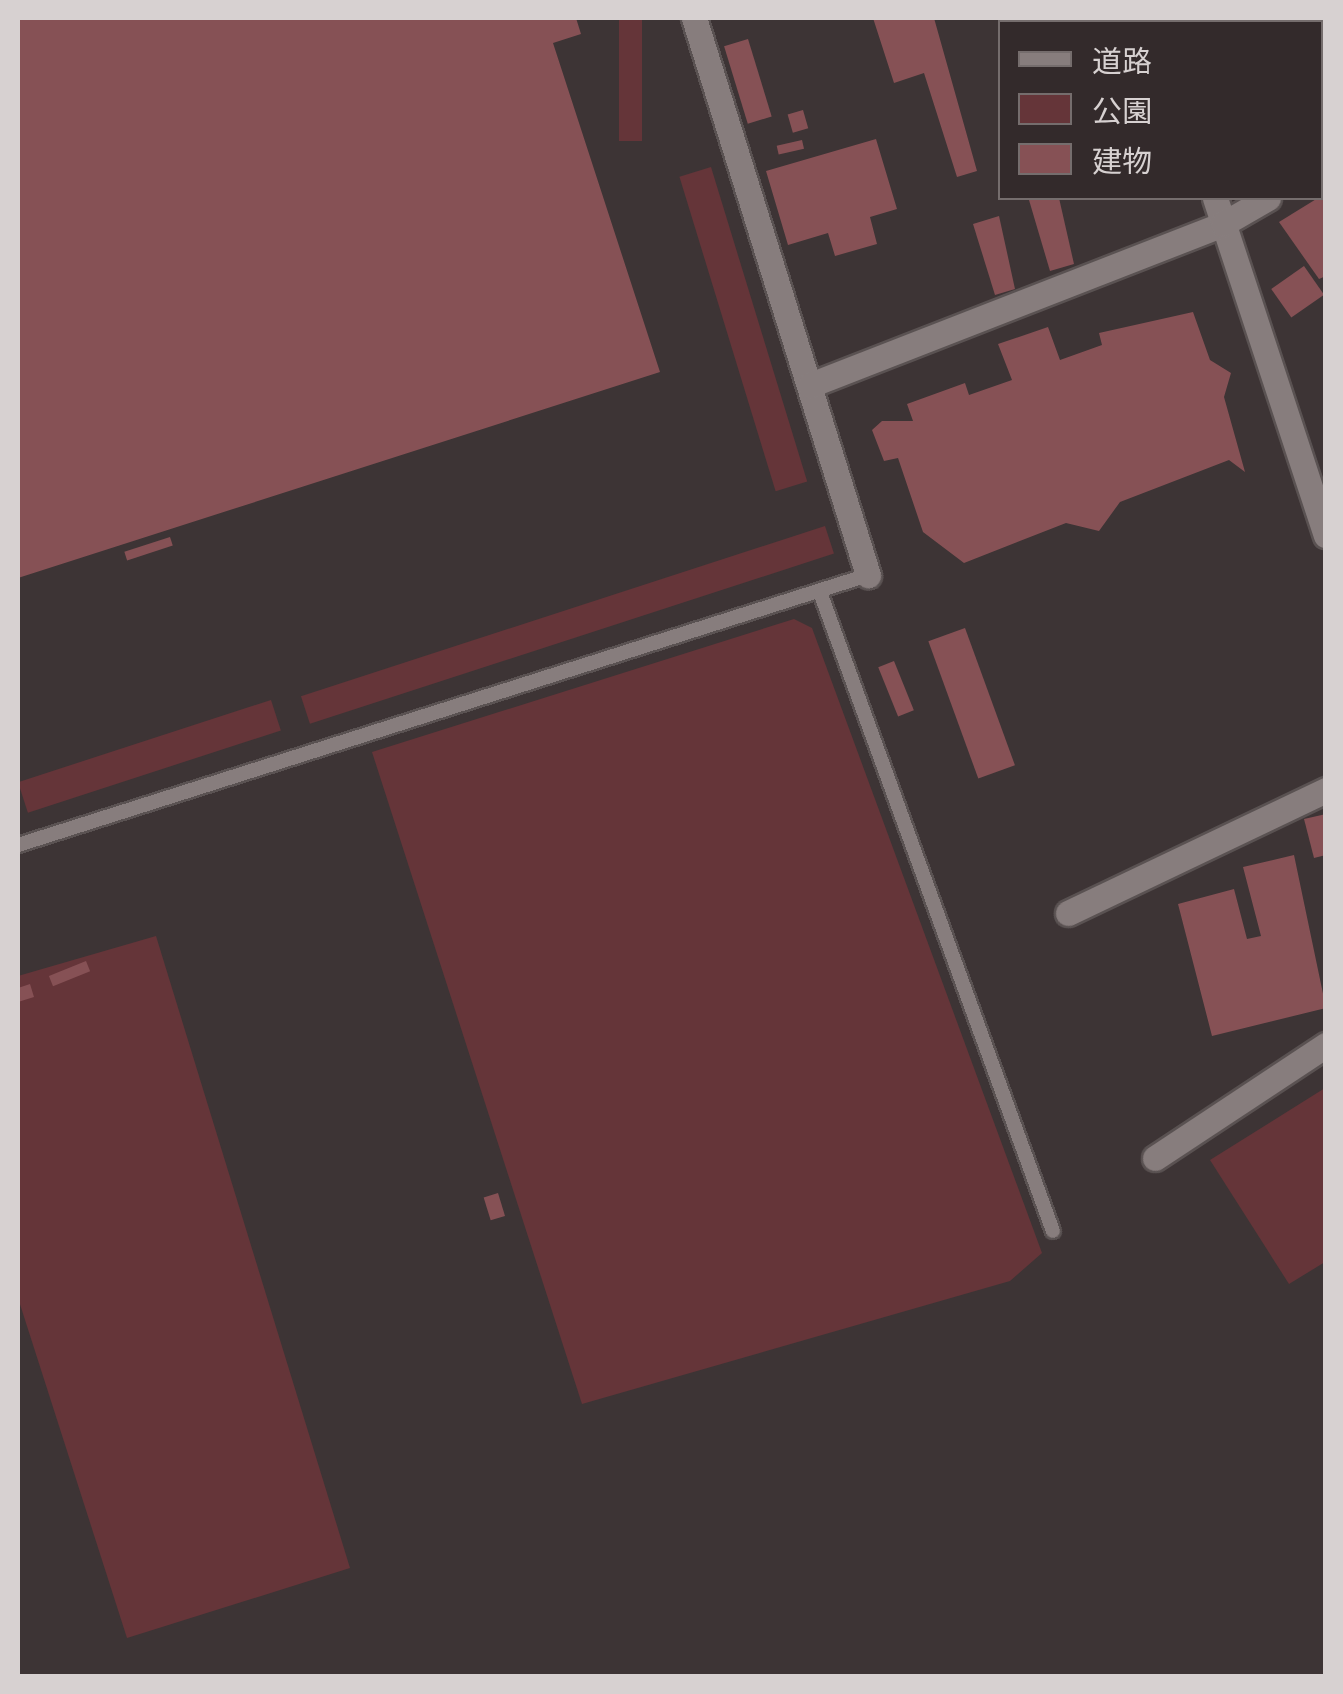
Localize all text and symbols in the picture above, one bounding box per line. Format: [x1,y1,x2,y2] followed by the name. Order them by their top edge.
[998,20,1323,200] legend
[1092,42,1152,80] text: 道路
[1092,92,1152,130] text: 公園
[1092,142,1152,180] text: 建物

